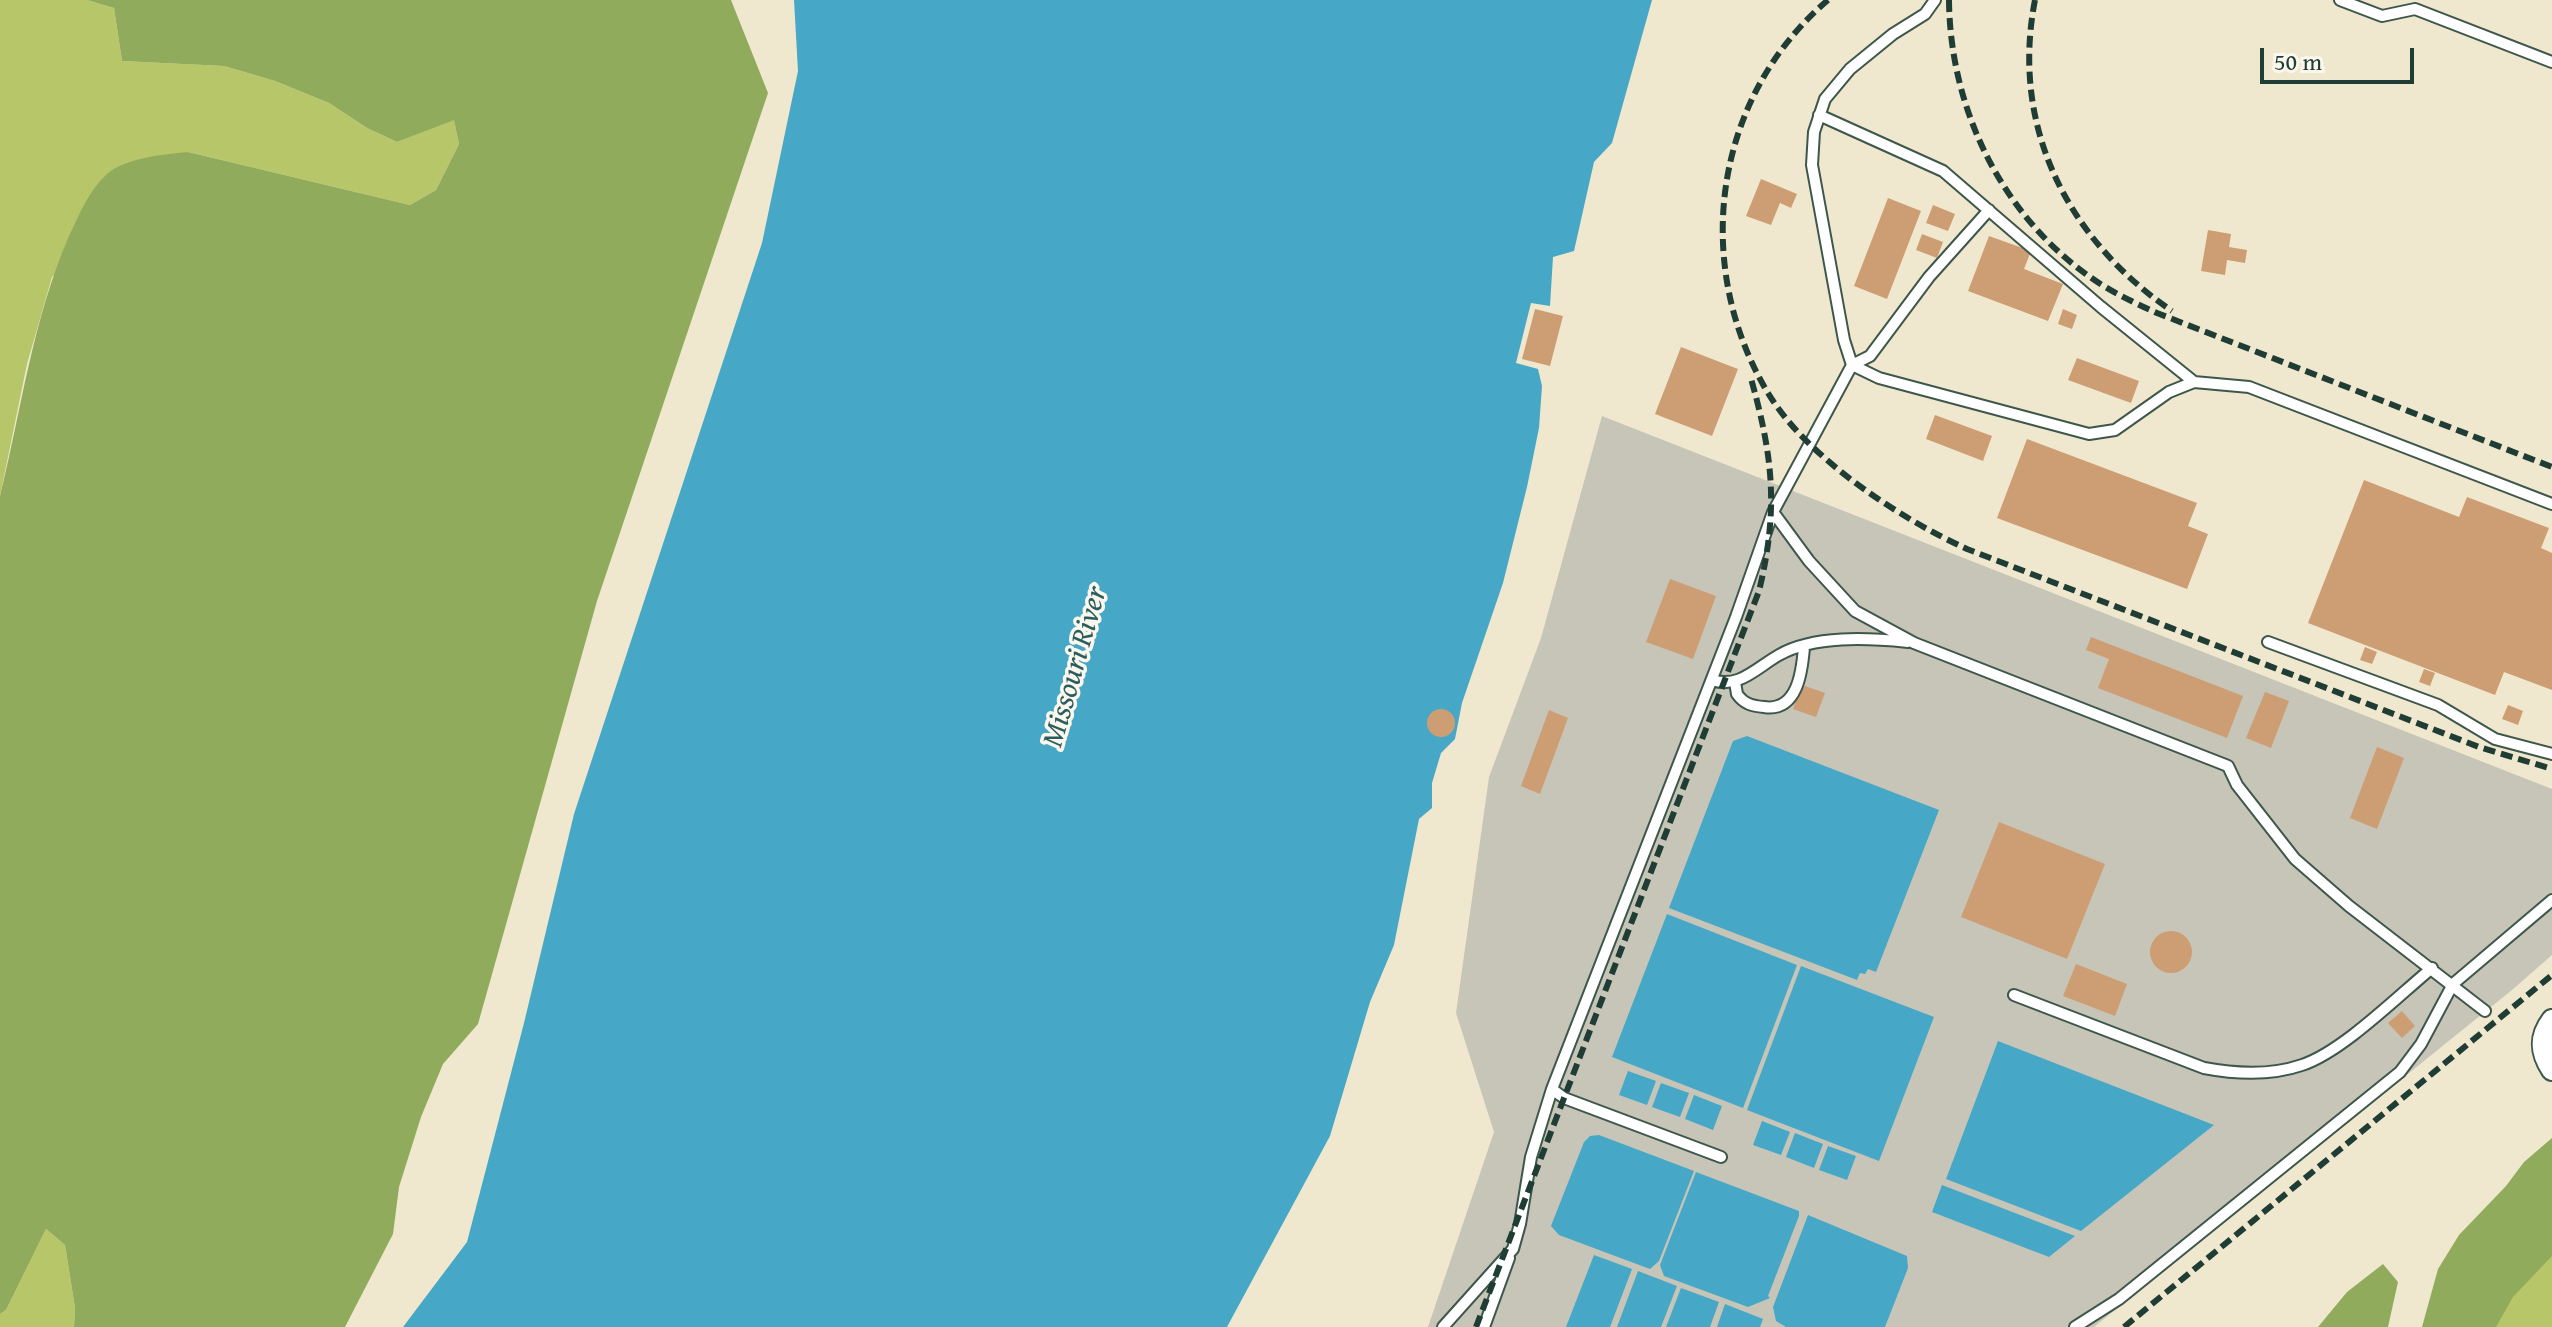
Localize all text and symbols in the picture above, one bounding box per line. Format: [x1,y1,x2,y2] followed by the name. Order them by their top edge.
[2264,32,2418,82] scale bar
[2274,44,2322,79] text: 50 m
[1036,583,1116,751] water label: Missouri River

